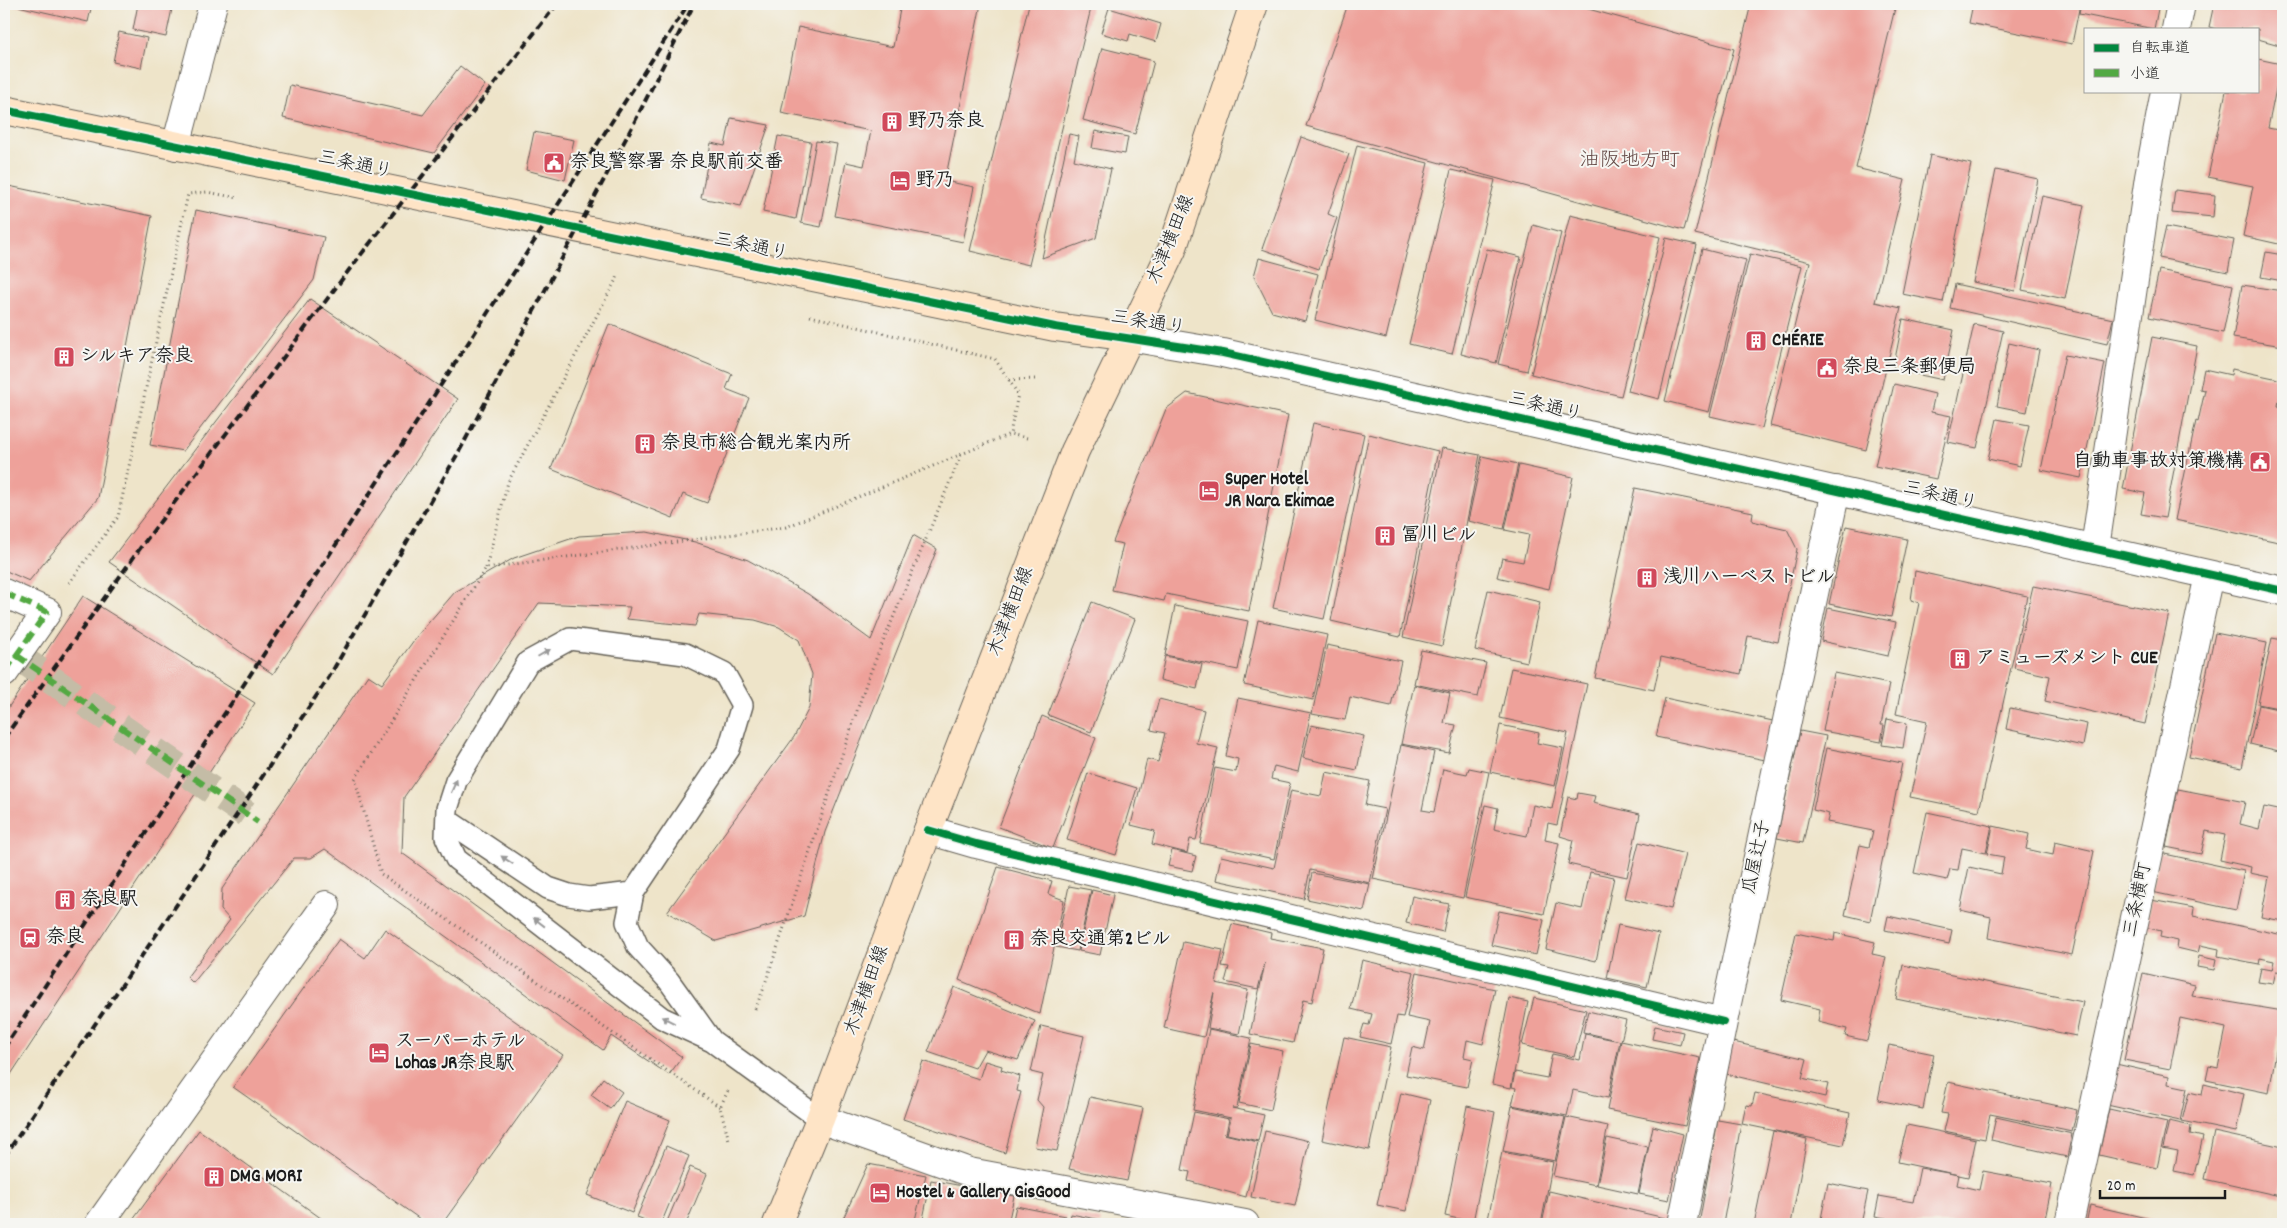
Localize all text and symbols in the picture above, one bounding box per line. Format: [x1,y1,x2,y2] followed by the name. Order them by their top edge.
[2084,28,2260,92] legend
[2130,38,2190,60] text: 自転車道
[2130,64,2160,86] text: 小道
[908,109,984,136] place label: 野乃奈良
[880,110,904,134] building icon: 野乃奈良
[315,145,395,187] street label: 三条通り
[1580,147,1680,175] district label: 油阪地方町
[570,150,783,177] place label: 奈良警察署 奈良駅前交番
[542,151,566,175] public building icon: 奈良警察署 奈良駅前交番
[916,168,954,195] place label: 野乃
[888,169,912,193] hotel icon: 野乃
[1142,191,1202,289] street label: 木津横田線
[711,227,791,269] street label: 三条通り
[1108,305,1188,343] street label: 三条通り
[1772,328,1824,355] place label: CHÉRIE
[1744,329,1768,353] building icon: CHÉRIE
[80,344,193,371] place label: シルキア奈良
[52,345,76,369] building icon: シルキア奈良
[1843,355,1976,382] place label: 奈良三条郵便局
[1815,356,1839,380] public building icon: 奈良三条郵便局
[1505,386,1585,430] street label: 三条通り
[661,431,851,458] place label: 奈良市総合観光案内所
[633,432,657,456] building icon: 奈良市総合観光案内所
[2073,449,2244,476] place label: 自動車事故対策機構
[2248,450,2272,474] public building icon: 自動車事故対策機構
[1225,467,1334,516] place label: Super Hotel JR Nara Ekimae
[1900,475,1980,519] street label: 三条通り
[1197,479,1221,503] hotel icon: Super Hotel JR Nara Ekimae
[1401,523,1477,550] place label: 冨川ビル
[1373,524,1397,548] building icon: 冨川ビル
[982,563,1042,661] street label: 木津横田線
[1663,565,1835,592] place label: 浅川ハーベストビル
[1635,566,1659,590] building icon: 浅川ハーベストビル
[1976,646,2158,673] place label: アミューズメント CUE
[1948,647,1972,671] building icon: アミューズメント CUE
[537,649,550,658] one-way arrow
[450,779,458,793] one-way arrow
[1737,817,1779,897] street label: 瓜屋辻子
[500,856,514,865] one-way arrow
[2118,860,2160,940] street label: 三条横町
[81,887,138,914] place label: 奈良駅
[53,888,77,912] building icon: 奈良駅
[532,917,546,927] one-way arrow
[46,925,84,952] place label: 奈良
[18,926,42,950] station icon: 奈良
[1030,927,1171,954] place label: 奈良交通第2ビル
[1002,928,1026,952] building icon: 奈良交通第2ビル
[839,942,897,1040] street label: 木津横田線
[661,1016,675,1024] one-way arrow
[395,1029,526,1078] place label: スーパーホテル Lohas JR奈良駅
[367,1041,391,1065] hotel icon: スーパーホテル Lohas JR奈良駅
[230,1164,302,1191] place label: DMG MORI
[202,1165,226,1189] building icon: DMG MORI
[2100,1168,2224,1200] scale bar
[2107,1176,2135,1198] text: 20 m
[896,1180,1071,1207] place label: Hostel & Gallery GisGood
[868,1181,892,1205] hotel icon: Hostel & Gallery GisGood

